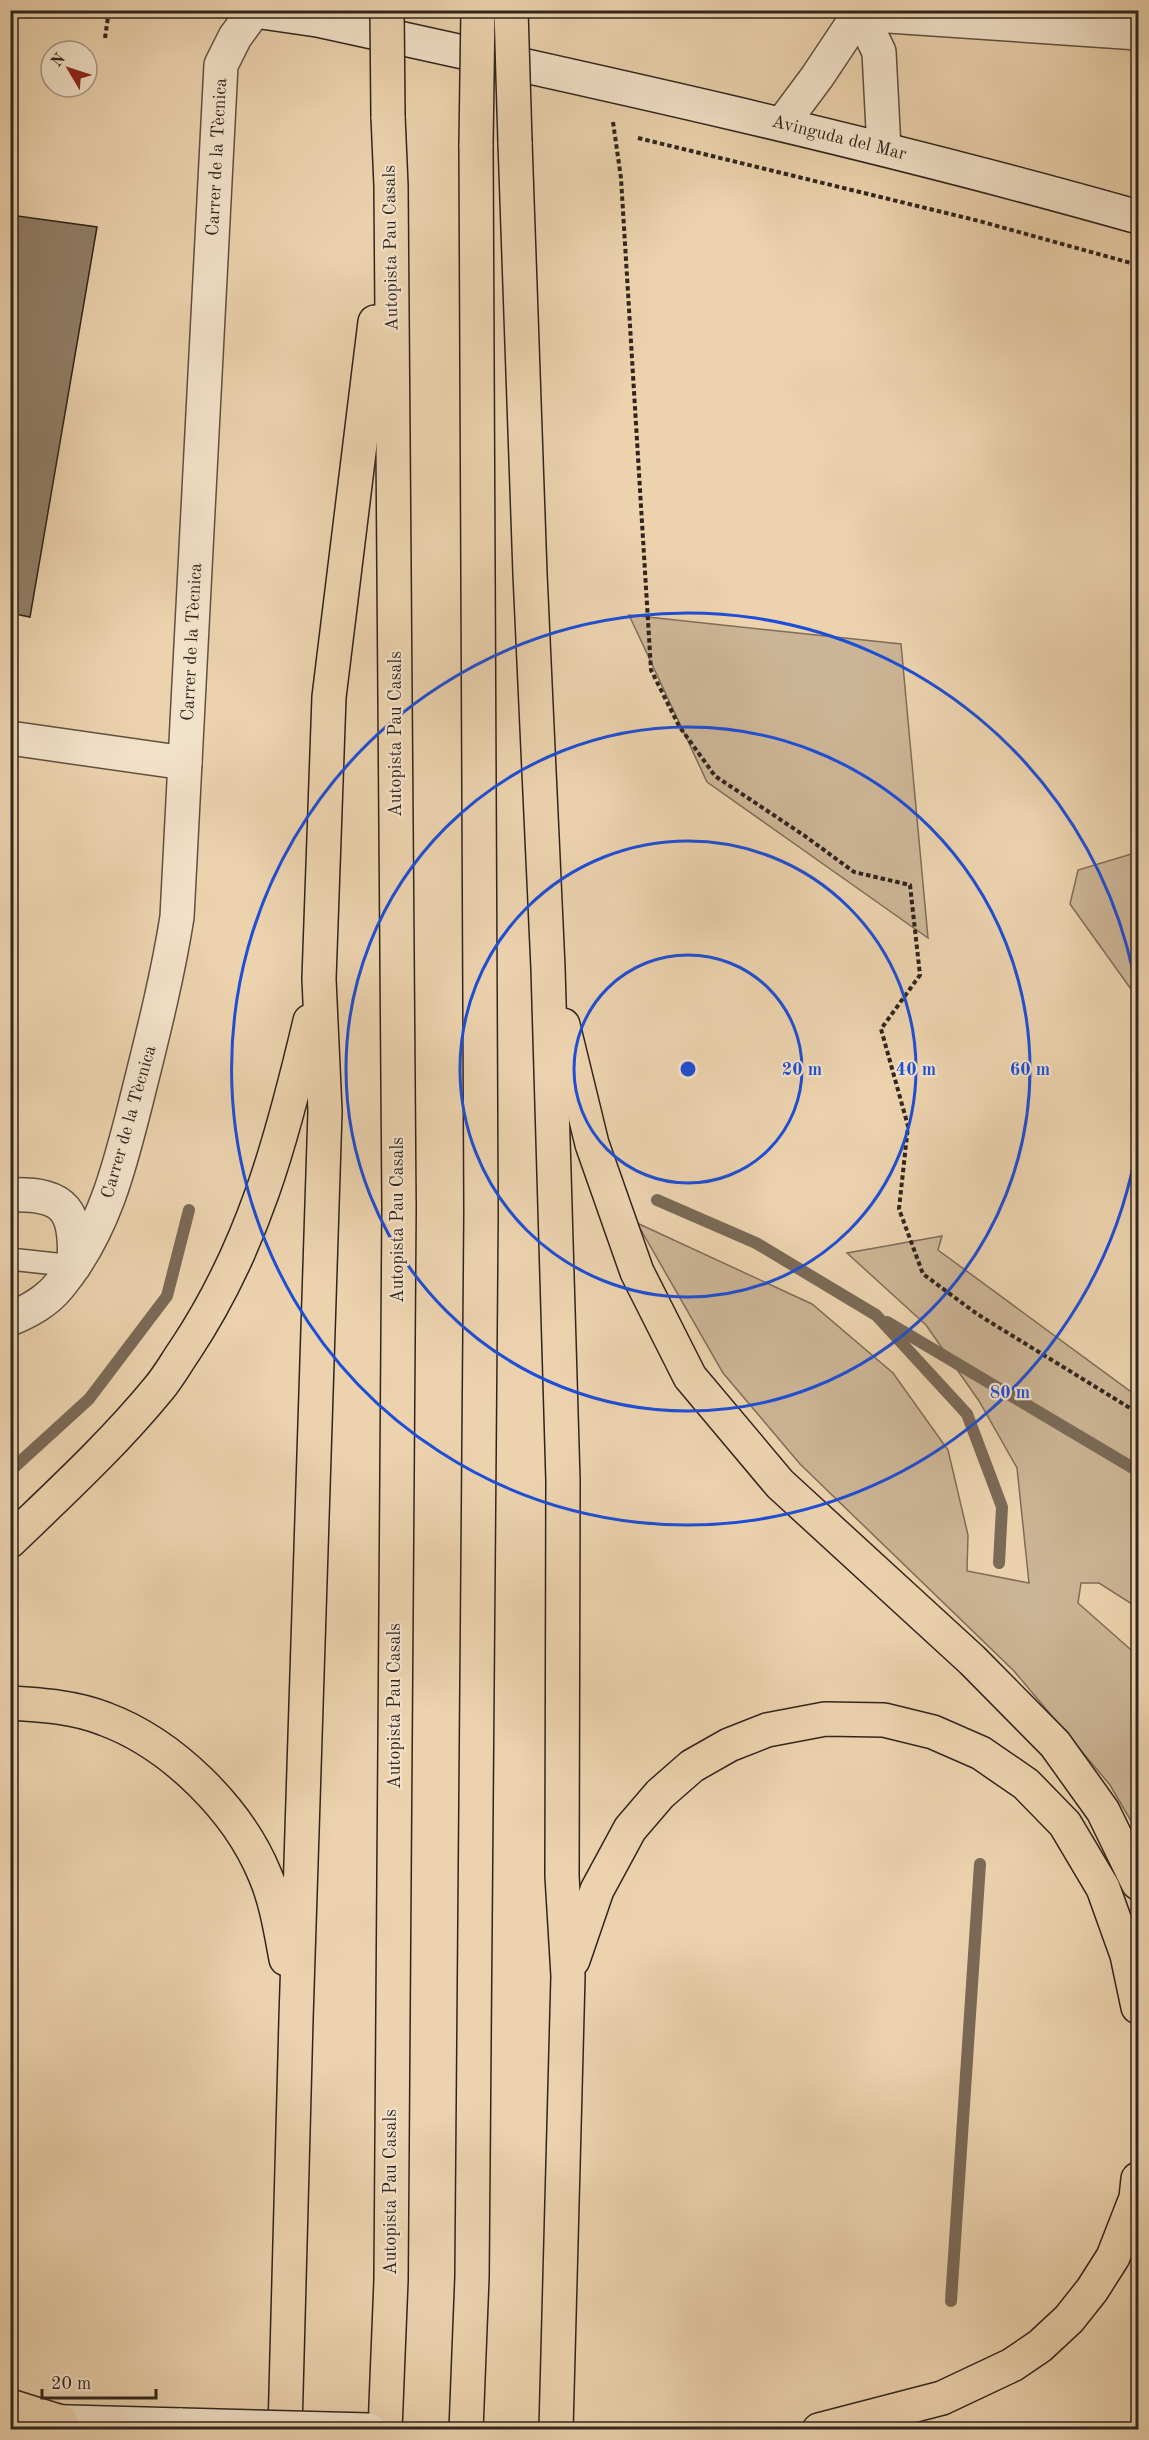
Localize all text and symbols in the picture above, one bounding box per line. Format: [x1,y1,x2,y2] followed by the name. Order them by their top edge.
[39,39,99,99] north arrow
[49,50,69,71] text: N
[204,77,230,236] street label: Carrer de la Tècnica
[770,113,909,164] street label: Avinguda del Mar
[381,165,401,331] street label: Autopista Pau Casals
[179,562,205,721] street label: Carrer de la Tècnica
[387,651,405,817] street label: Autopista Pau Casals
[99,1043,159,1201] street label: Carrer de la Tècnica
[678,1059,698,1079] centre of rings
[782,1061,822,1079] text: 20 m
[896,1061,936,1079] text: 40 m
[1010,1061,1050,1079] text: 60 m
[389,1137,407,1303] street label: Autopista Pau Casals
[990,1384,1030,1402] text: 80 m
[386,1623,404,1789] street label: Autopista Pau Casals
[382,2109,400,2275] street label: Autopista Pau Casals
[42,2362,156,2400] scale bar
[51,2375,91,2393] text: 20 m

